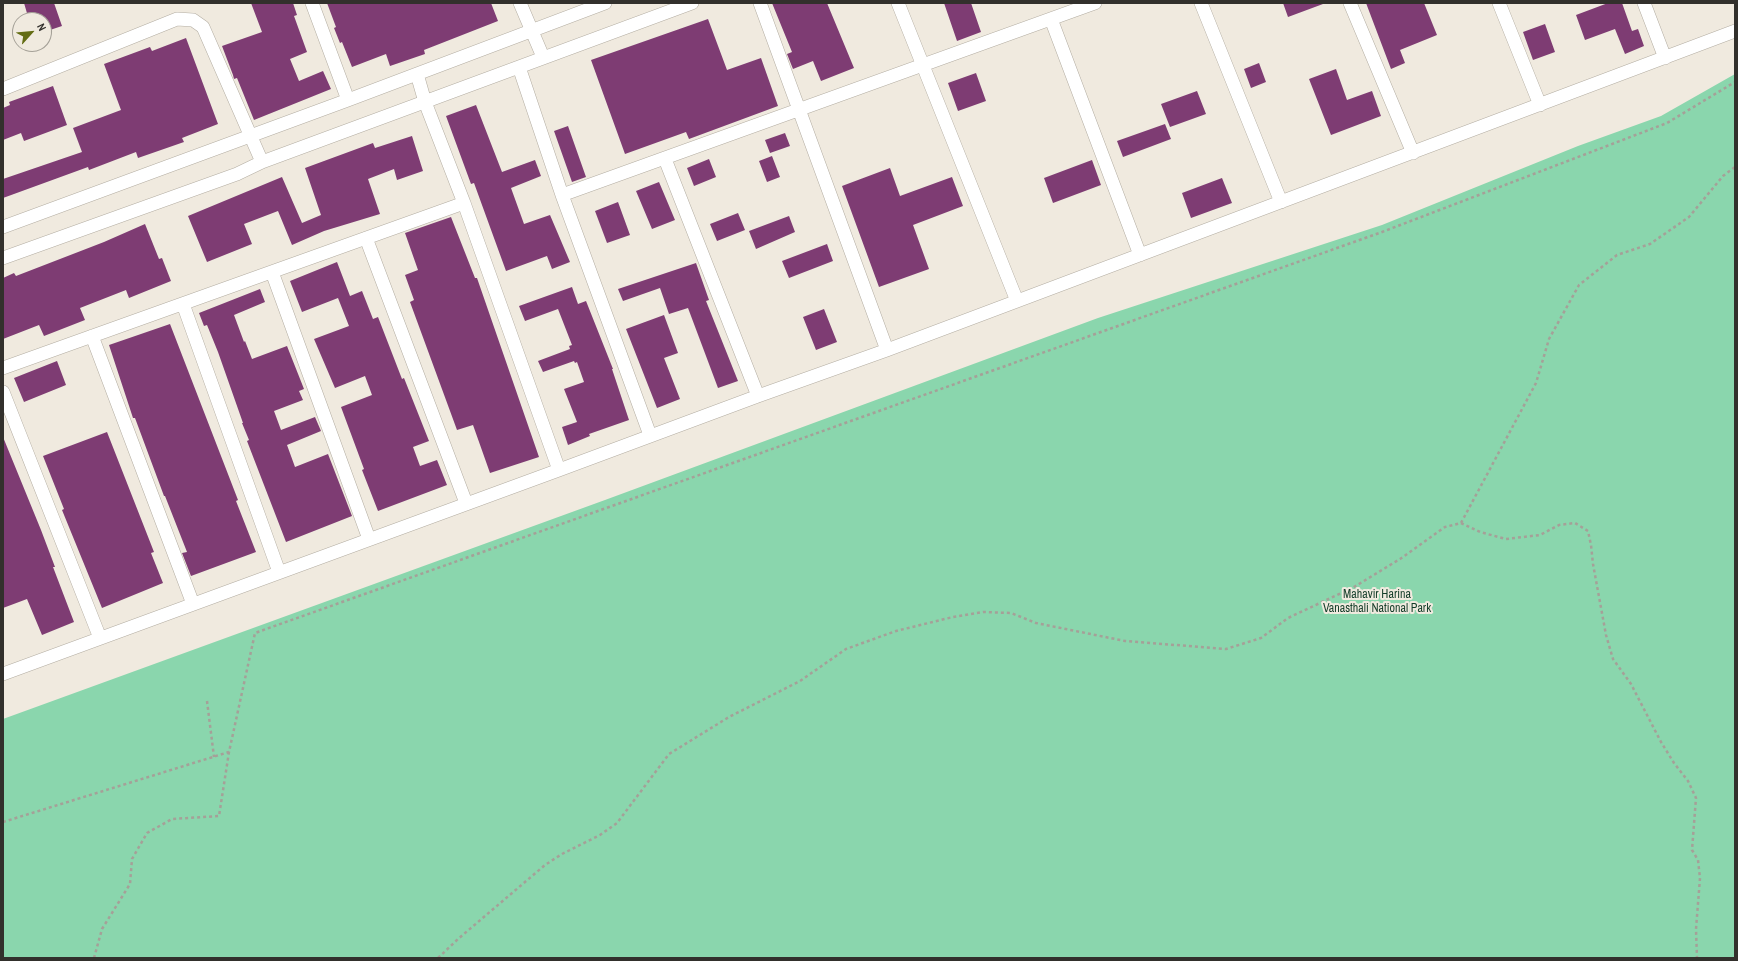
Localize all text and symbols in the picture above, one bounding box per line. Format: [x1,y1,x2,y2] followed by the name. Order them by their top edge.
[12,12,52,52] north arrow
[34,21,50,33] text: N
[1323,588,1431,616] park label: Mahavir Harina Vanasthali National Park

